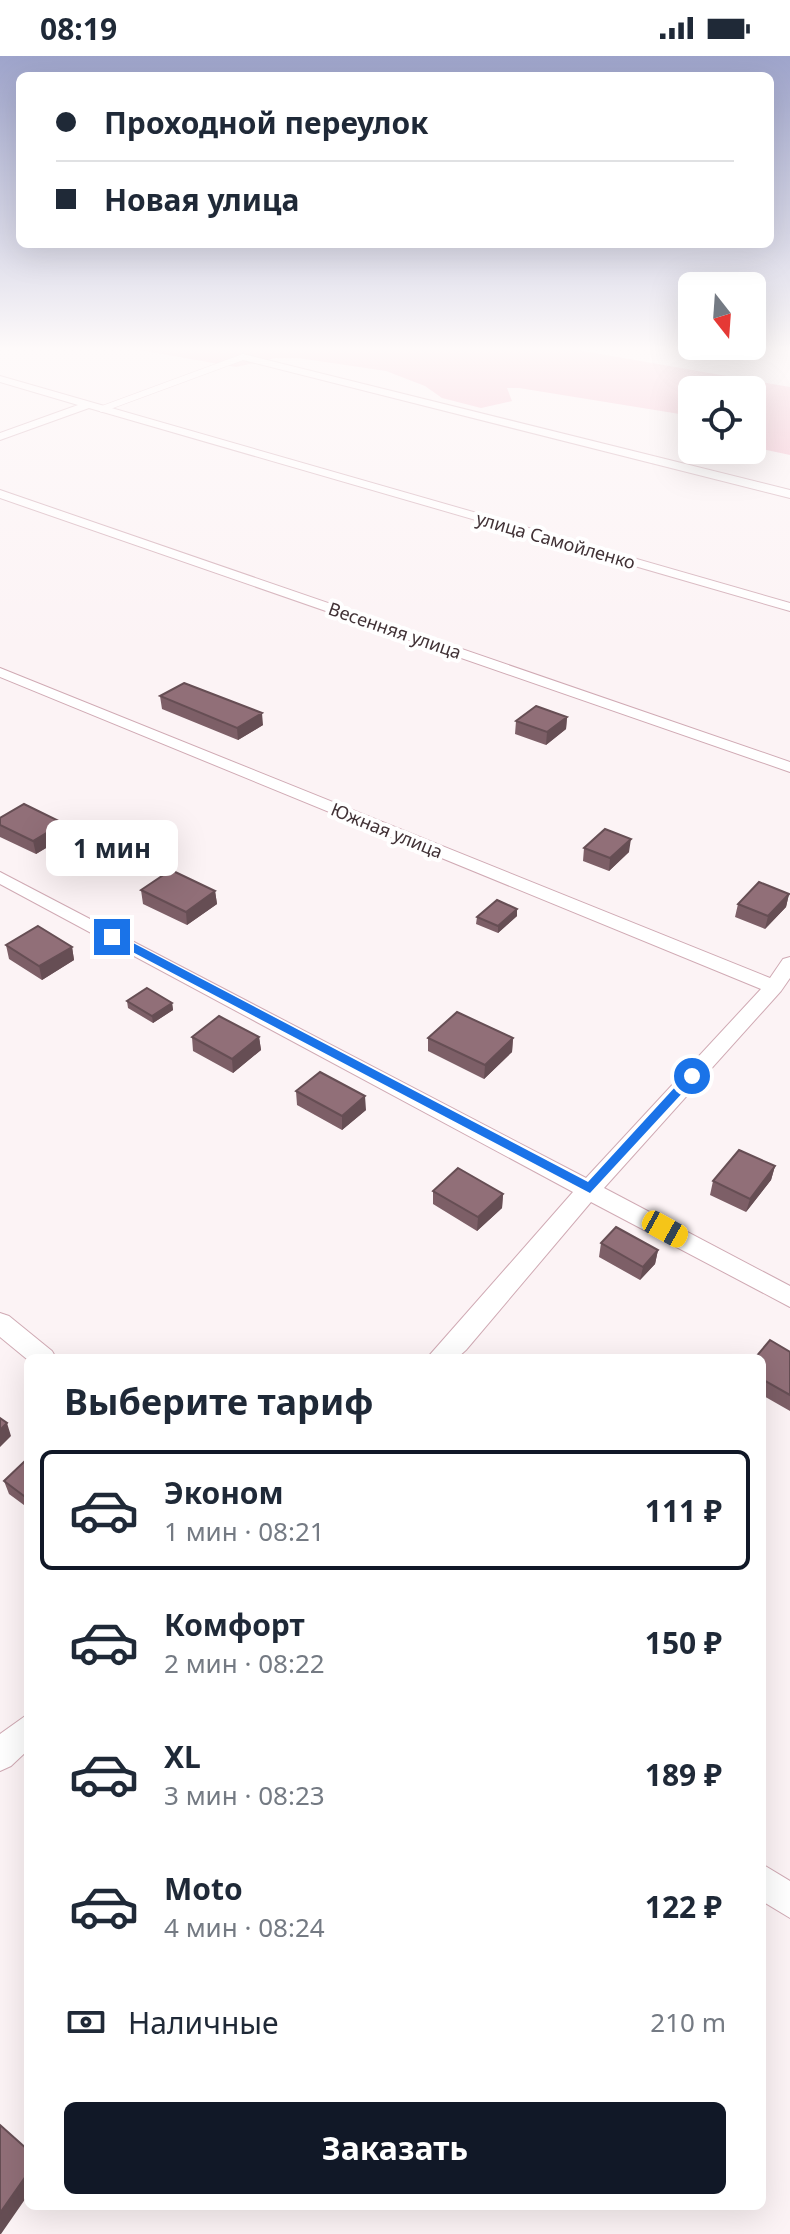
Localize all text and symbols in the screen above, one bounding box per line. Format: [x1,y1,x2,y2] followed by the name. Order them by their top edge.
[40,8,117,49] text: 08:19
[104,102,429,143] text: Проходной переулок
[104,179,299,220] text: Новая улица
[678,272,766,360] north arrow
[678,272,766,464] map controls
[678,376,766,464] button: locate
[474,506,638,574] street label: улица Самойленко
[325,596,465,664] street label: Весенняя улица
[328,797,446,863] street label: Южная улица
[46,821,178,877] callout: 1 мин
[73,830,151,866] text: 1 мин
[94,919,130,955] route end
[674,1058,710,1094] route start
[638,1207,692,1251] car
[64,1377,373,1426] text: Выберите тариф
[164,1472,284,1513] text: Эконом
[68,1474,140,1546] icon: car
[645,1490,722,1531] text: 111 ₽
[164,1513,325,1549] text: 1 мин · 08:21
[164,1604,305,1645] text: Комфорт
[68,1606,140,1678] icon: car
[645,1622,722,1663] text: 150 ₽
[164,1645,325,1681] text: 2 мин · 08:22
[164,1736,201,1777] text: XL
[68,1738,140,1810] icon: car
[645,1754,722,1795] text: 189 ₽
[164,1777,325,1813] text: 3 мин · 08:23
[164,1868,243,1909] text: Moto
[68,1870,140,1942] icon: car
[645,1886,722,1927] text: 122 ₽
[164,1909,325,1945] text: 4 мин · 08:24
[64,2000,108,2044] icon: cash
[128,2002,279,2043] text: Наличные
[650,2004,726,2040] text: 210 m
[64,2102,726,2194] button: Заказать

